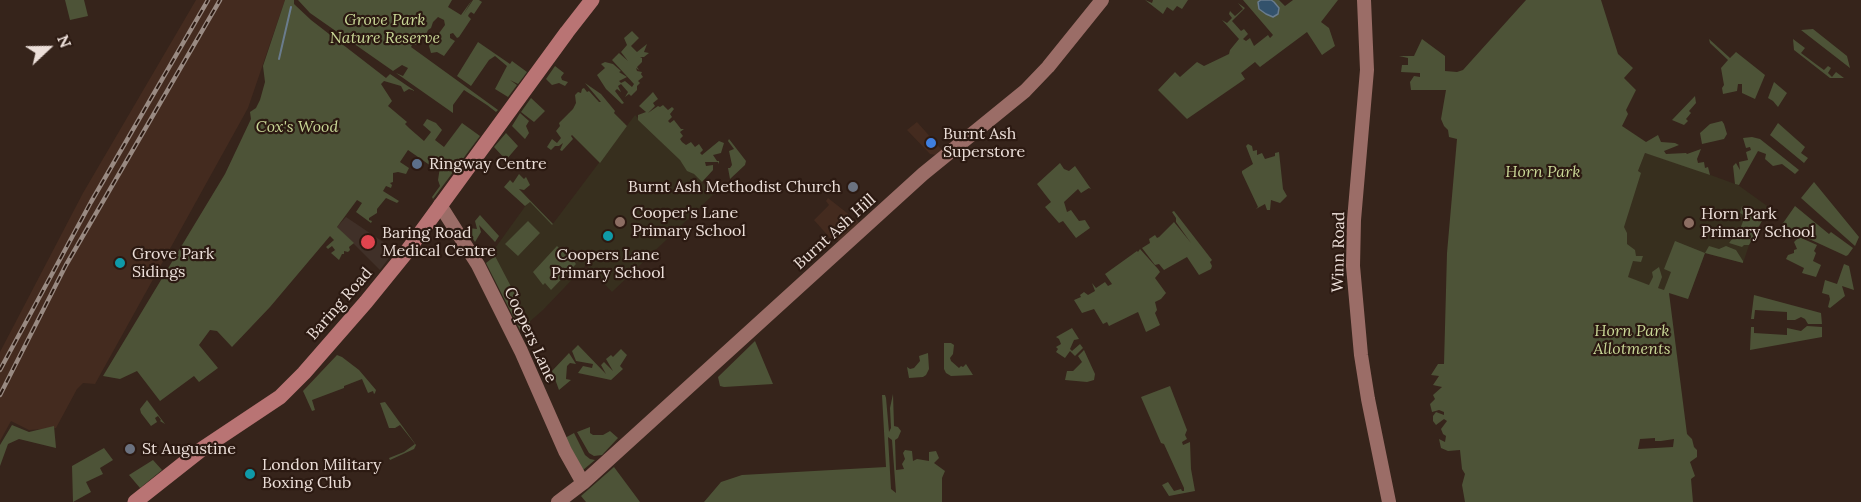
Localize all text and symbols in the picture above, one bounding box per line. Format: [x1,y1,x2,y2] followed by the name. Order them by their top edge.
[330,10,440,48] park label: Grove Park Nature Reserve
[18,18,78,78] north arrow
[53,32,76,51] text: N
[256,117,338,137] park label: Cox's Wood
[943,124,1025,162] place label: Burnt Ash Superstore
[924,136,938,150] marker: Burnt Ash Superstore
[429,154,547,174] place label: Ringway Centre
[410,157,424,171] marker: Ringway Centre
[1505,162,1581,182] park label: Horn Park
[628,177,841,197] place label: Burnt Ash Methodist Church
[846,180,860,194] marker: Burnt Ash Methodist Church
[790,190,880,274] street label: Burnt Ash Hill
[632,203,746,241] place label: Cooper's Lane Primary School
[1701,204,1815,242] place label: Horn Park Primary School
[1329,211,1349,293] street label: Winn Road
[613,215,627,229] marker: Cooper's Lane Primary School
[1682,216,1696,230] marker: Horn Park Primary School
[382,223,496,261] place label: Baring Road Medical Centre
[601,229,615,243] marker: Coopers Lane Primary School
[359,233,377,251] marker: Baring Road Medical Centre
[132,244,214,282] place label: Grove Park Sidings
[551,245,665,283] place label: Coopers Lane Primary School
[113,256,127,270] marker: Grove Park Sidings
[303,264,377,344] street label: Baring Road
[500,284,560,386] street label: Coopers Lane
[1593,321,1671,359] park label: Horn Park Allotments
[142,439,236,459] place label: St Augustine
[123,442,137,456] marker: St Augustine
[262,455,382,493] place label: London Military Boxing Club
[243,467,257,481] marker: London Military Boxing Club

